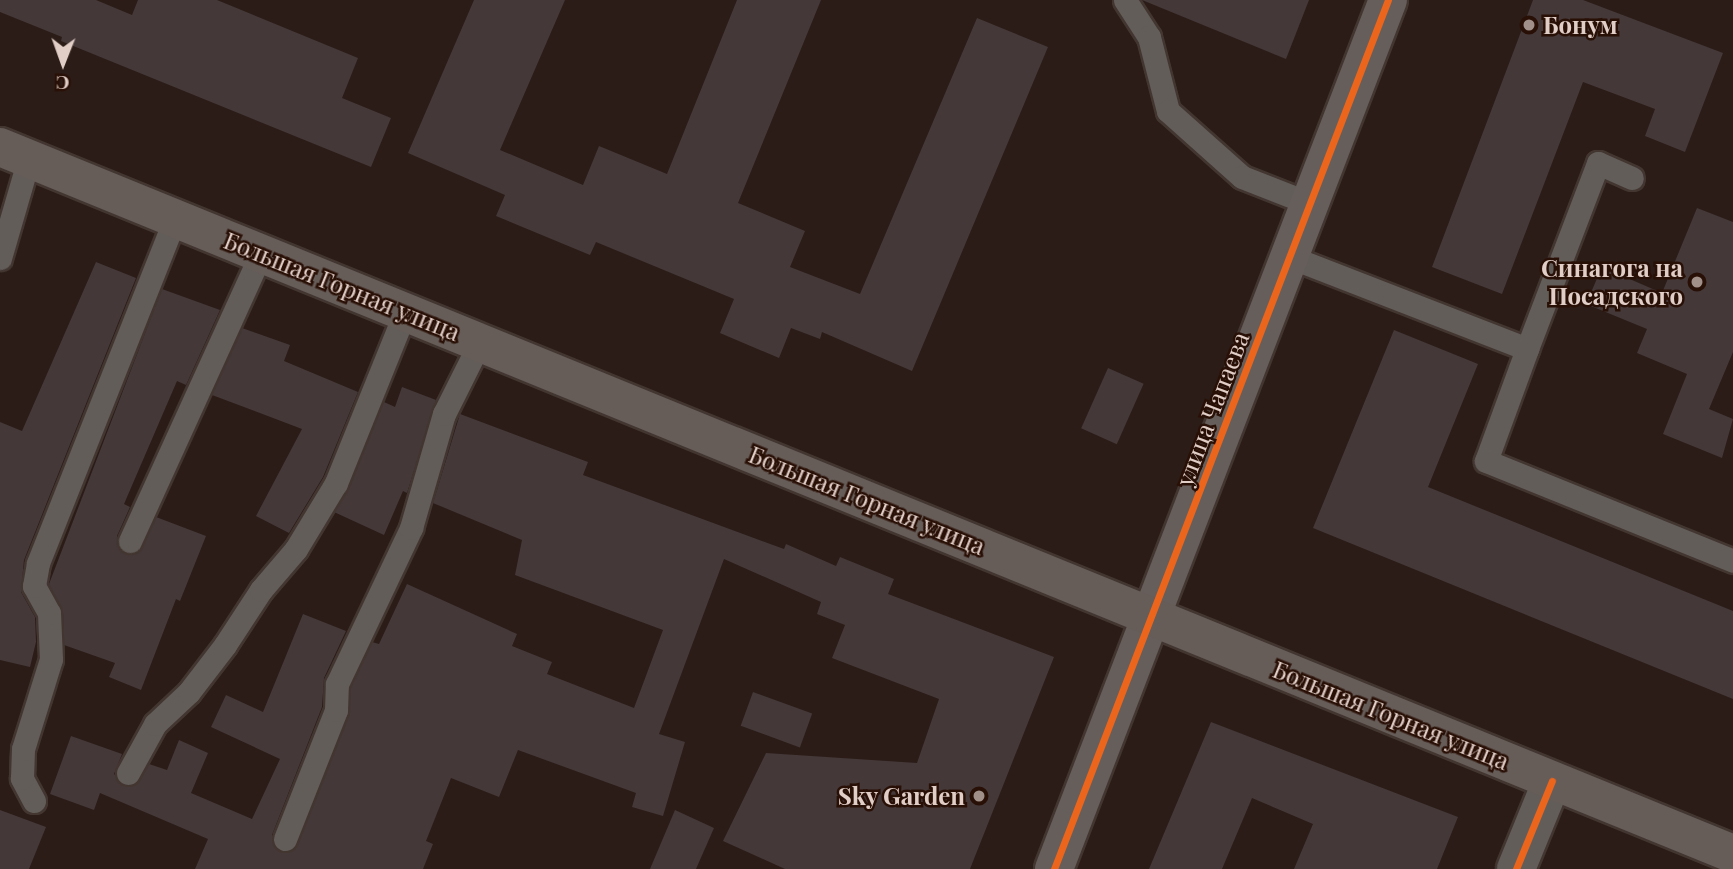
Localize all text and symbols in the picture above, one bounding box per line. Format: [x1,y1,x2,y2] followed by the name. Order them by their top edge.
[1543,11,1618,39] place label: Бонум
[1521,17,1537,33] marker: Бонум
[28,28,98,98] north arrow
[56,71,70,97] text: С
[220,225,464,347] street label: Большая Горная улица
[1541,254,1683,310] place label: Синагога на Посадского
[1689,274,1705,290] marker: Синагога на Посадского
[1169,328,1255,490] street label: улица Чапаева
[745,439,989,561] street label: Большая Горная улица
[1269,654,1513,776] street label: Большая Горная улица
[837,782,965,810] place label: Sky Garden
[971,788,987,804] marker: Sky Garden

